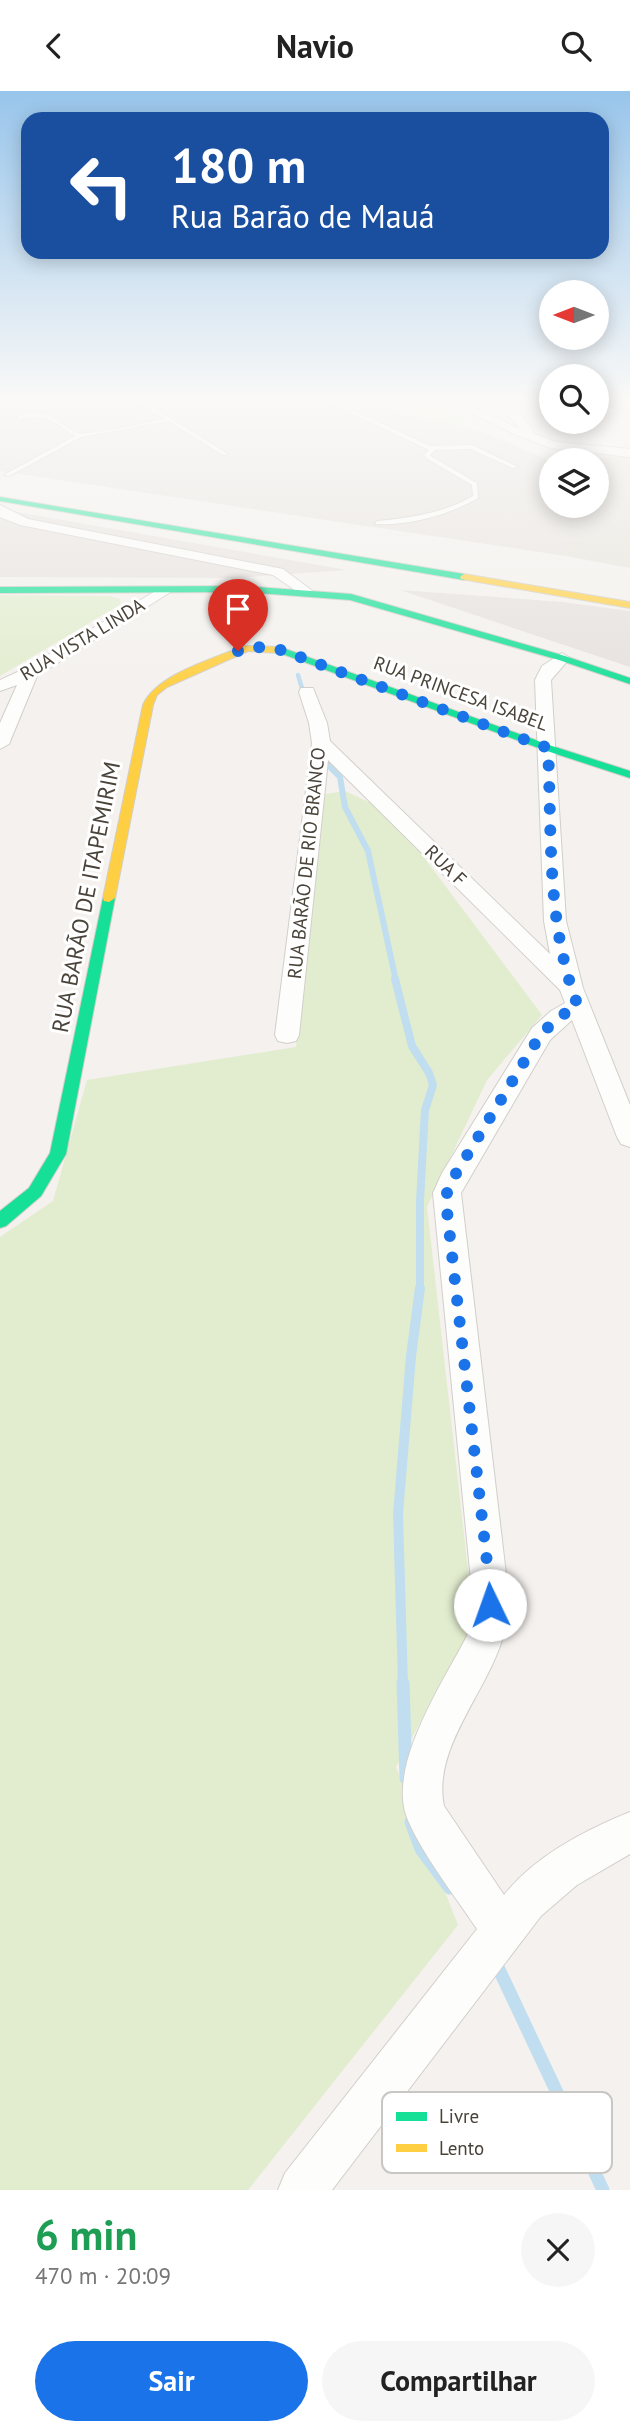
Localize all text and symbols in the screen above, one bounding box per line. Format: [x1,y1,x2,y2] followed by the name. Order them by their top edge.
[276,25,354,67] text: Navio
[35,27,73,65] icon: back
[557,27,595,65] icon: search
[171,133,306,197] text: 180 m
[56,140,147,231] icon: left
[171,195,435,237] text: Rua Barão de Mauá
[539,280,609,350] north arrow
[539,280,609,518] map controls
[539,364,609,434] button: search
[539,448,609,518] button: layers
[208,579,268,651] pin
[219,590,257,628] icon: arrive
[15,592,149,686] street label: RUA VISTA LINDA
[371,650,552,736] street label: RUA PRINCESA ISABEL
[282,746,330,980] street label: RUA BARÃO DE RIO BRANCO
[45,759,126,1035] street label: RUA BARÃO DE ITAPEMIRIM
[420,839,472,891] street label: RUA F
[453,1568,527,1642] position arrow
[382,2092,612,2173] legend
[439,2104,479,2128] text: Livre
[439,2136,484,2160] text: Lento
[35,2207,137,2262] text: 6 min
[521,2213,595,2287] button: close
[35,2261,171,2290] text: 470 m · 20:09
[35,2341,308,2421] button: Sair
[322,2341,595,2421] button: Compartilhar

